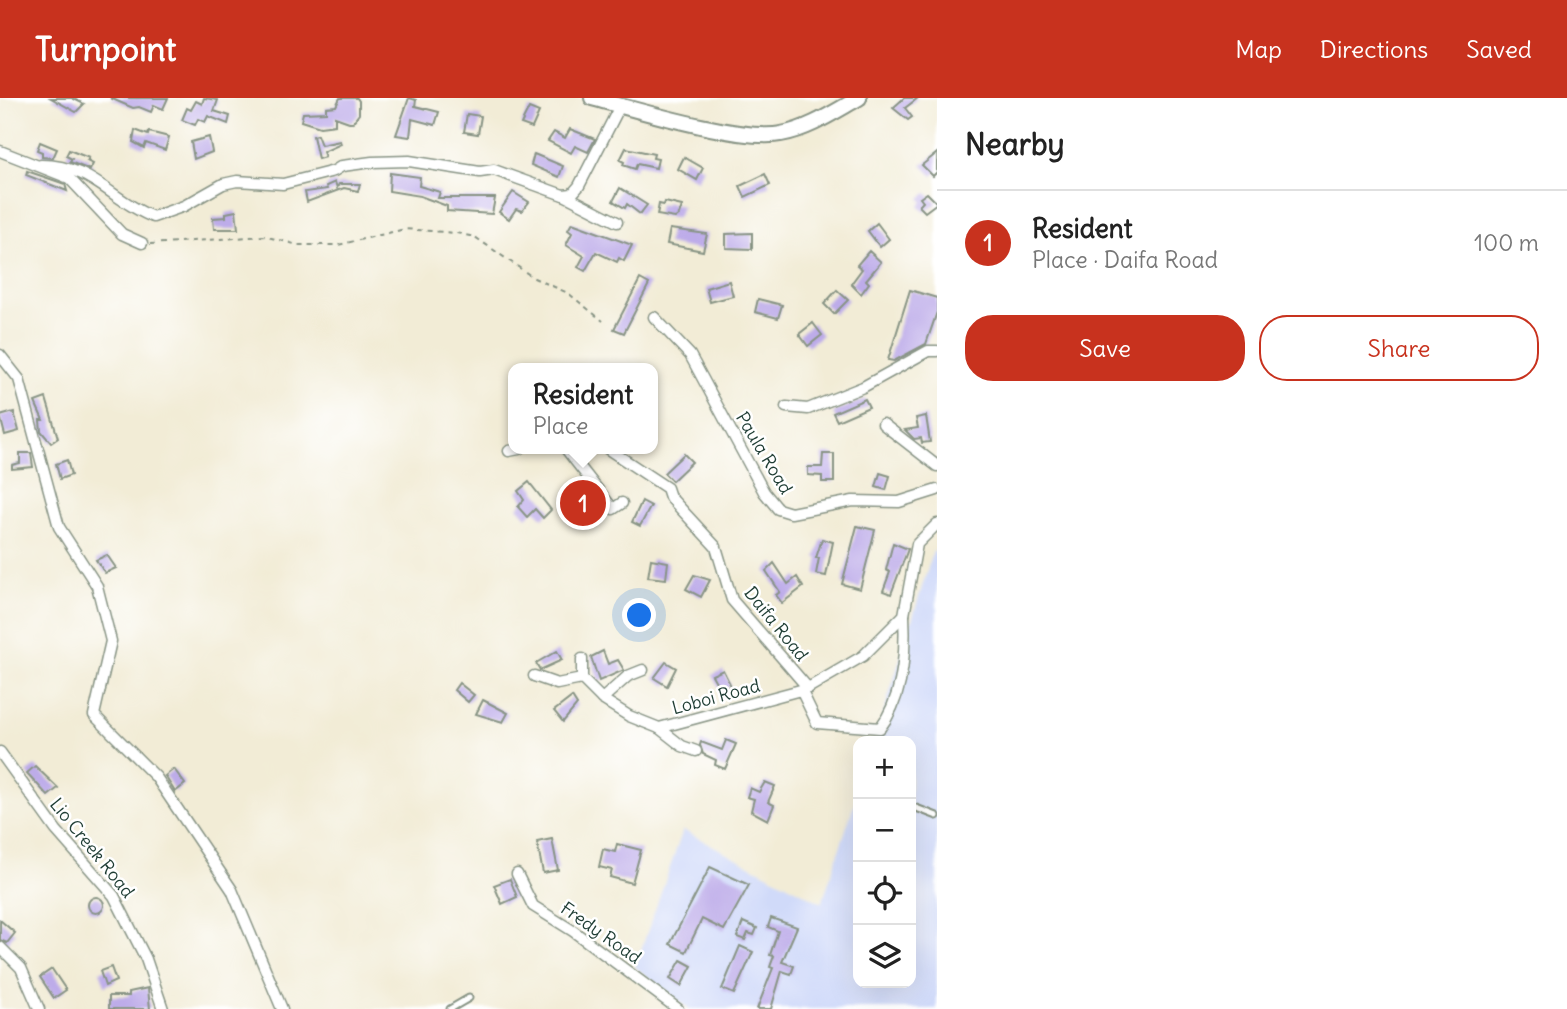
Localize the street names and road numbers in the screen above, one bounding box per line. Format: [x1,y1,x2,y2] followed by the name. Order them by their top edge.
[731,407,798,498] street label: Paula Road
[739,582,814,666] street label: Daifa Road
[669,674,763,719] street label: Loboi Road
[45,793,140,903] street label: Lio Creek Road
[556,896,646,969] street label: Fredy Road

